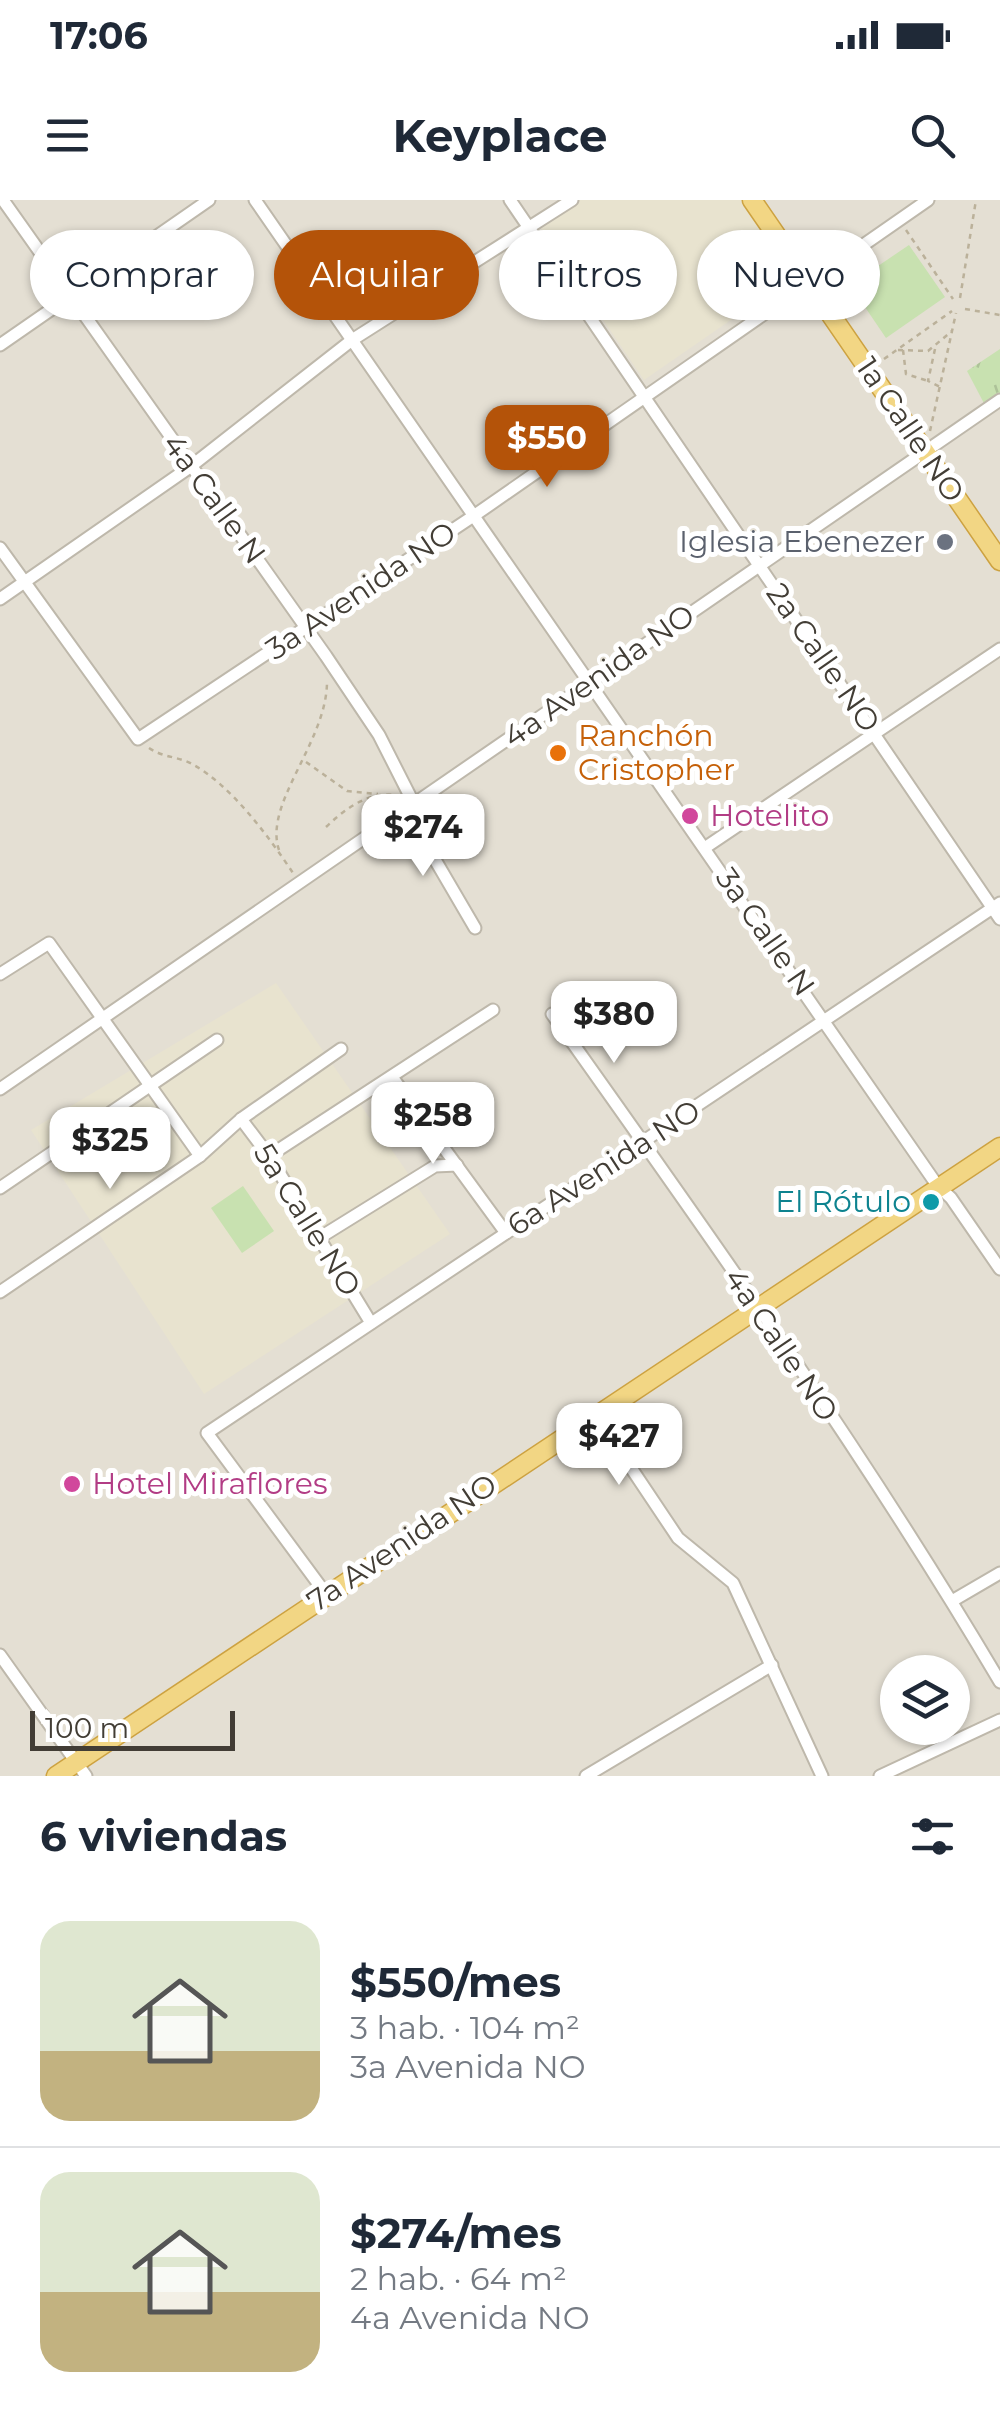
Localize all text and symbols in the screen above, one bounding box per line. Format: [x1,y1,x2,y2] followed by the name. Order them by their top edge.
[50,12,148,59] text: 17:06
[40,108,95,163] icon: menu
[393,108,607,163] text: Keyplace
[905,108,960,163] icon: search
[30,230,254,320] chip: Comprar
[274,230,479,320] chip: Alquilar
[499,230,677,320] chip: Filtros
[697,230,880,320] chip: Nuevo
[848,350,972,509] street label: 1a Calle NO
[488,405,606,490] pin: $550
[507,418,587,457] text: $550
[155,427,274,571] street label: 4a Calle N
[259,513,463,668] street label: 3a Avenida NO
[679,523,925,560] place label: Iglesia Ebenezer
[934,531,956,553] marker: Iglesia Ebenezer
[759,576,888,739] street label: 2a Calle NO
[496,596,701,755] street label: 4a Avenida NO
[578,717,735,788] place label: Ranchón Cristopher
[547,742,569,764] marker: Ranchón Cristopher
[364,794,482,879] pin: $274
[710,797,829,834] place label: Hotelito
[679,805,701,827] marker: Hotelito
[383,807,463,846] text: $274
[708,861,823,1003] street label: 3a Calle N
[555,981,673,1066] pin: $380
[573,994,655,1033] text: $380
[374,1082,492,1167] pin: $258
[500,1092,707,1244] street label: 6a Avenida NO
[393,1095,473,1134] text: $258
[51,1107,169,1192] pin: $325
[71,1120,149,1159] text: $325
[246,1137,369,1303] street label: 5a Calle NO
[775,1183,911,1220] place label: El Rótulo
[920,1191,942,1213] marker: El Rótulo
[717,1261,846,1428] street label: 4a Calle NO
[560,1403,678,1488] pin: $427
[578,1416,660,1455] text: $427
[92,1465,328,1502] place label: Hotel Miraflores
[300,1466,503,1620] street label: 7a Avenida NO
[61,1473,83,1495] marker: Hotel Miraflores
[880,1655,970,1745] map controls
[880,1655,970,1745] button: layers
[30,1706,235,1750] scale bar
[45,1711,129,1745] text: 100 m
[905,1809,960,1864] icon: filters
[40,1810,287,1862] text: 6 viviendas
[350,1956,561,2008] text: $550/mes
[120,1961,240,2081] icon: home
[350,2008,580,2047] text: 3 hab. · 104 m²
[350,2047,586,2086] text: 3a Avenida NO
[350,2207,562,2259] text: $274/mes
[120,2212,240,2332] icon: home
[350,2259,567,2298] text: 2 hab. · 64 m²
[350,2298,590,2337] text: 4a Avenida NO

